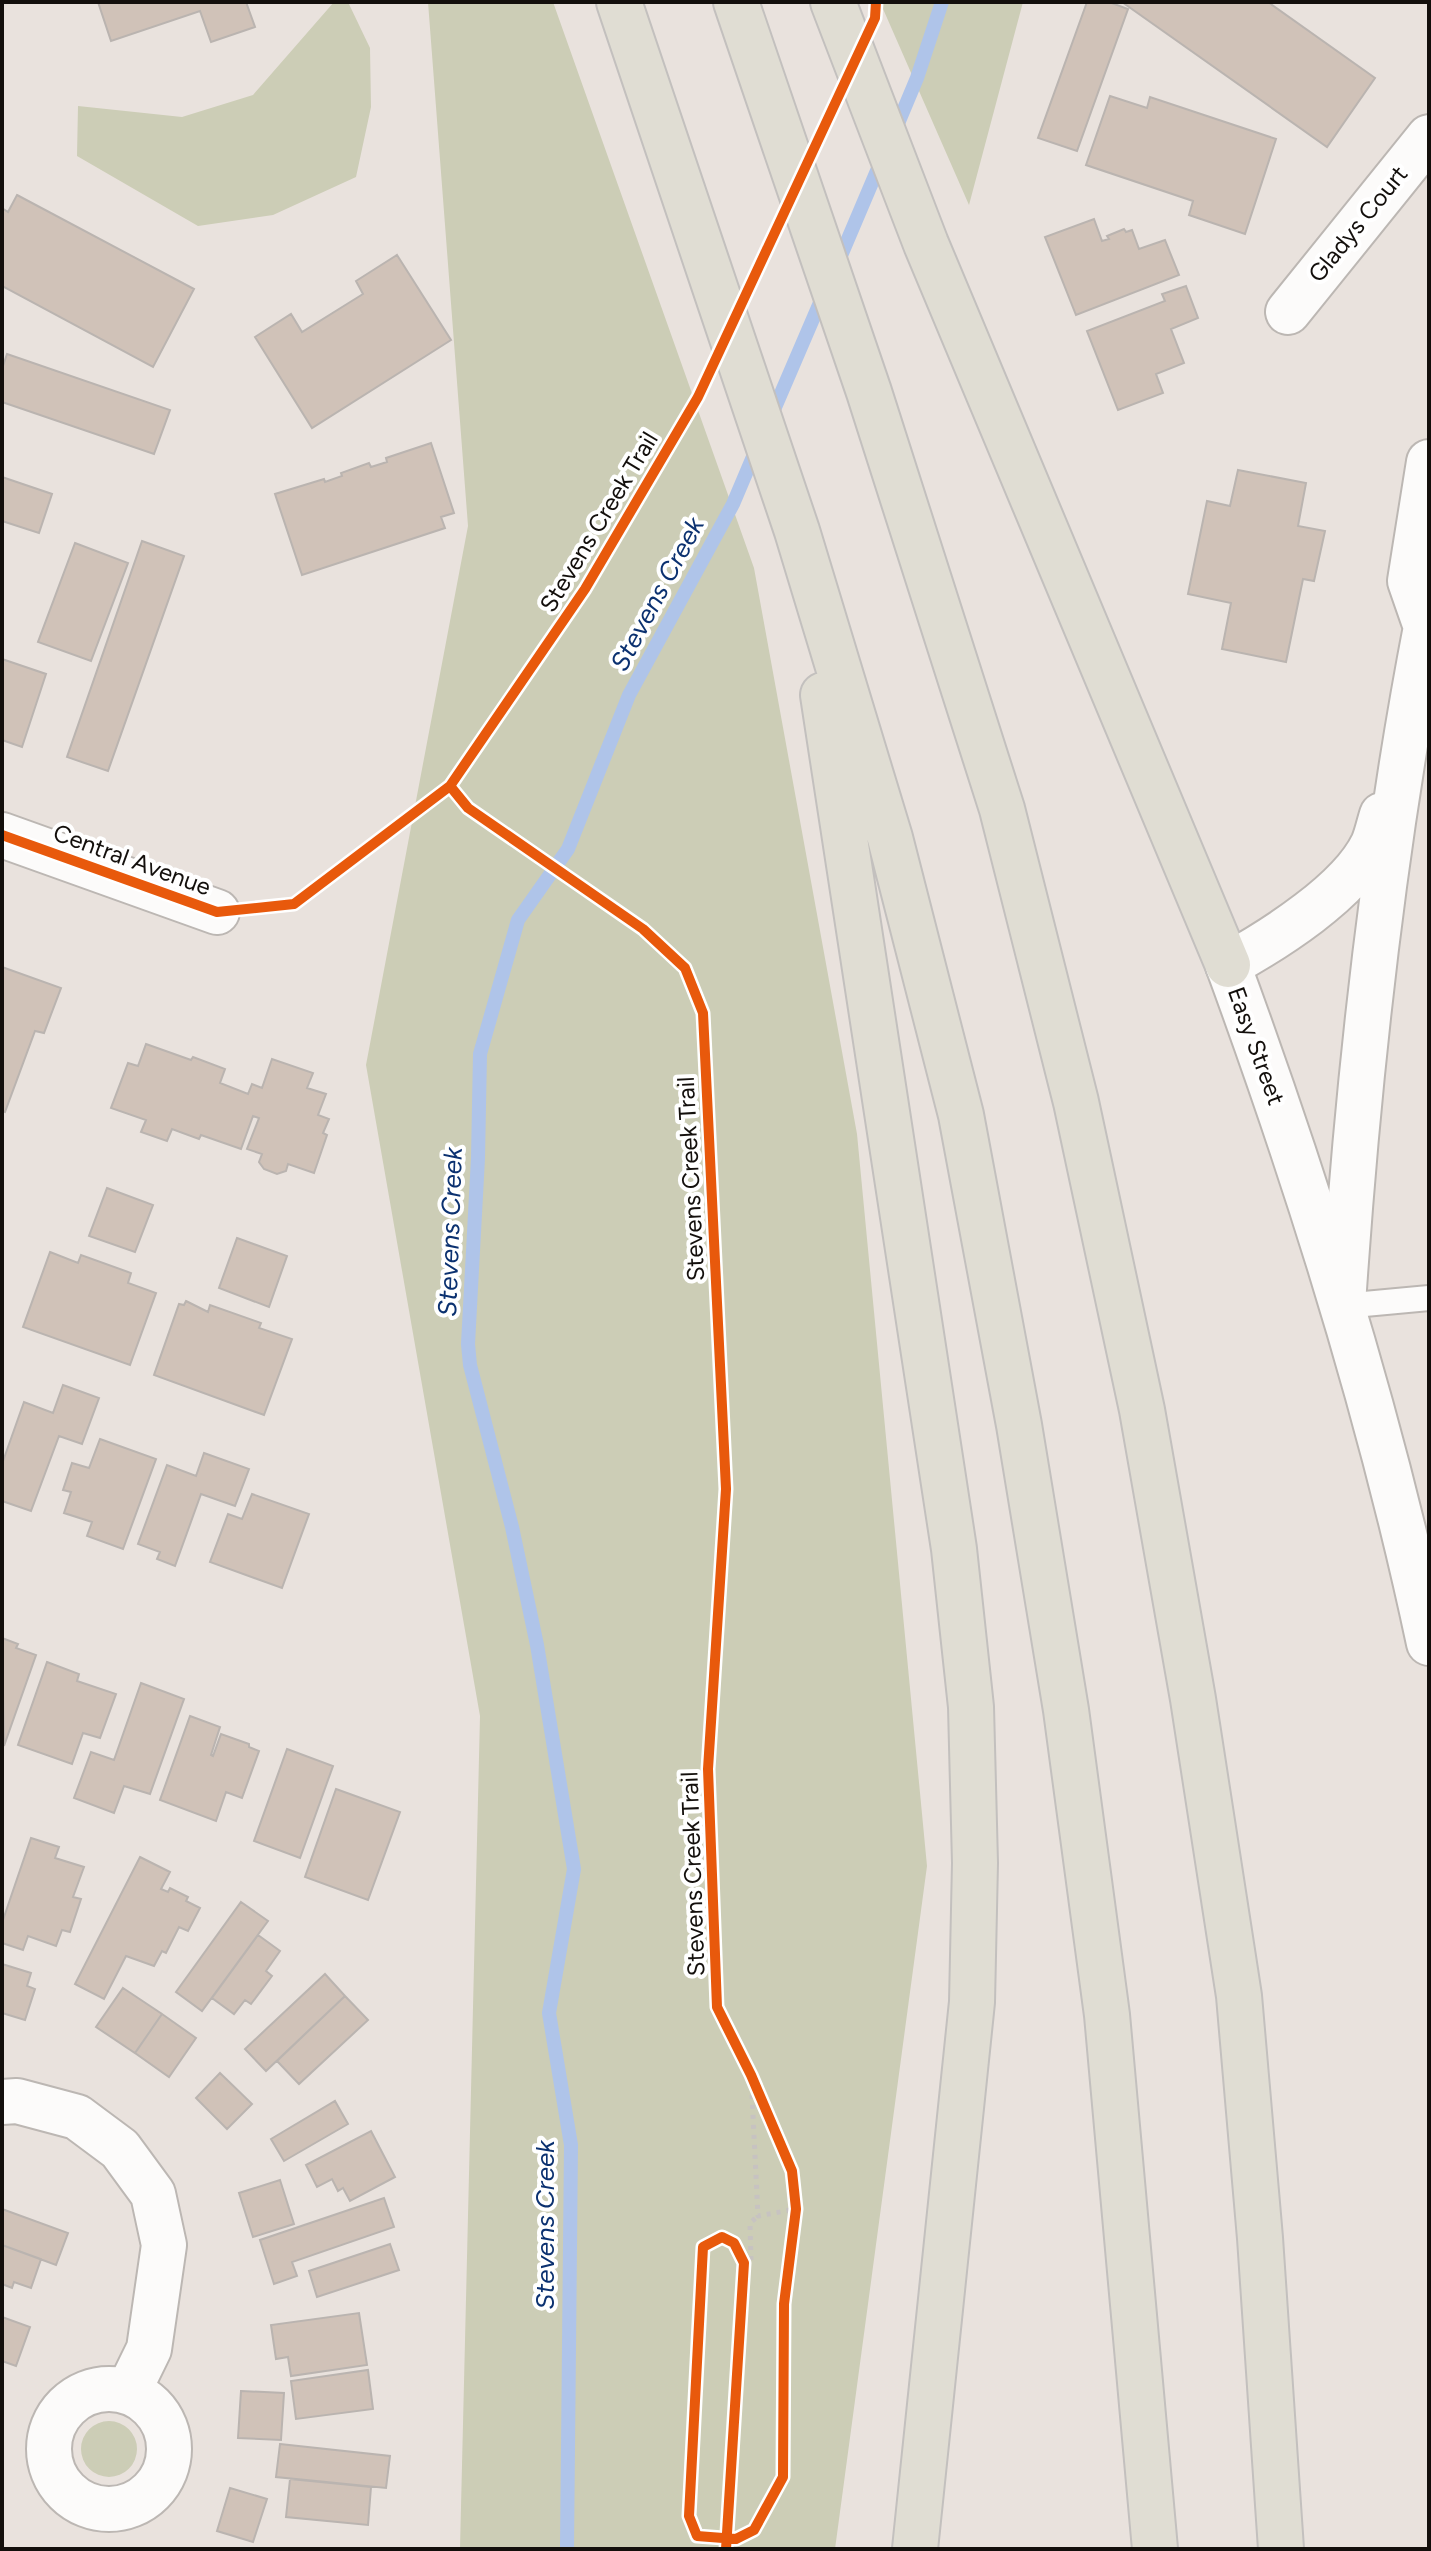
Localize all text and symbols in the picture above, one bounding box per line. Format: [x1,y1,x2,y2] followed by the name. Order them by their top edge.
[1302,160,1413,288] street label: Gladys Court
[534,427,664,617] street label: Stevens Creek Trail
[603,512,711,676] water label: Stevens Creek
[49,818,215,901] street label: Central Avenue
[1222,983,1291,1109] street label: Easy Street
[671,1076,710,1282] street label: Stevens Creek Trail
[431,1145,469,1317] water label: Stevens Creek
[674,1771,711,1977] street label: Stevens Creek Trail
[529,2139,561,2310] water label: Stevens Creek

